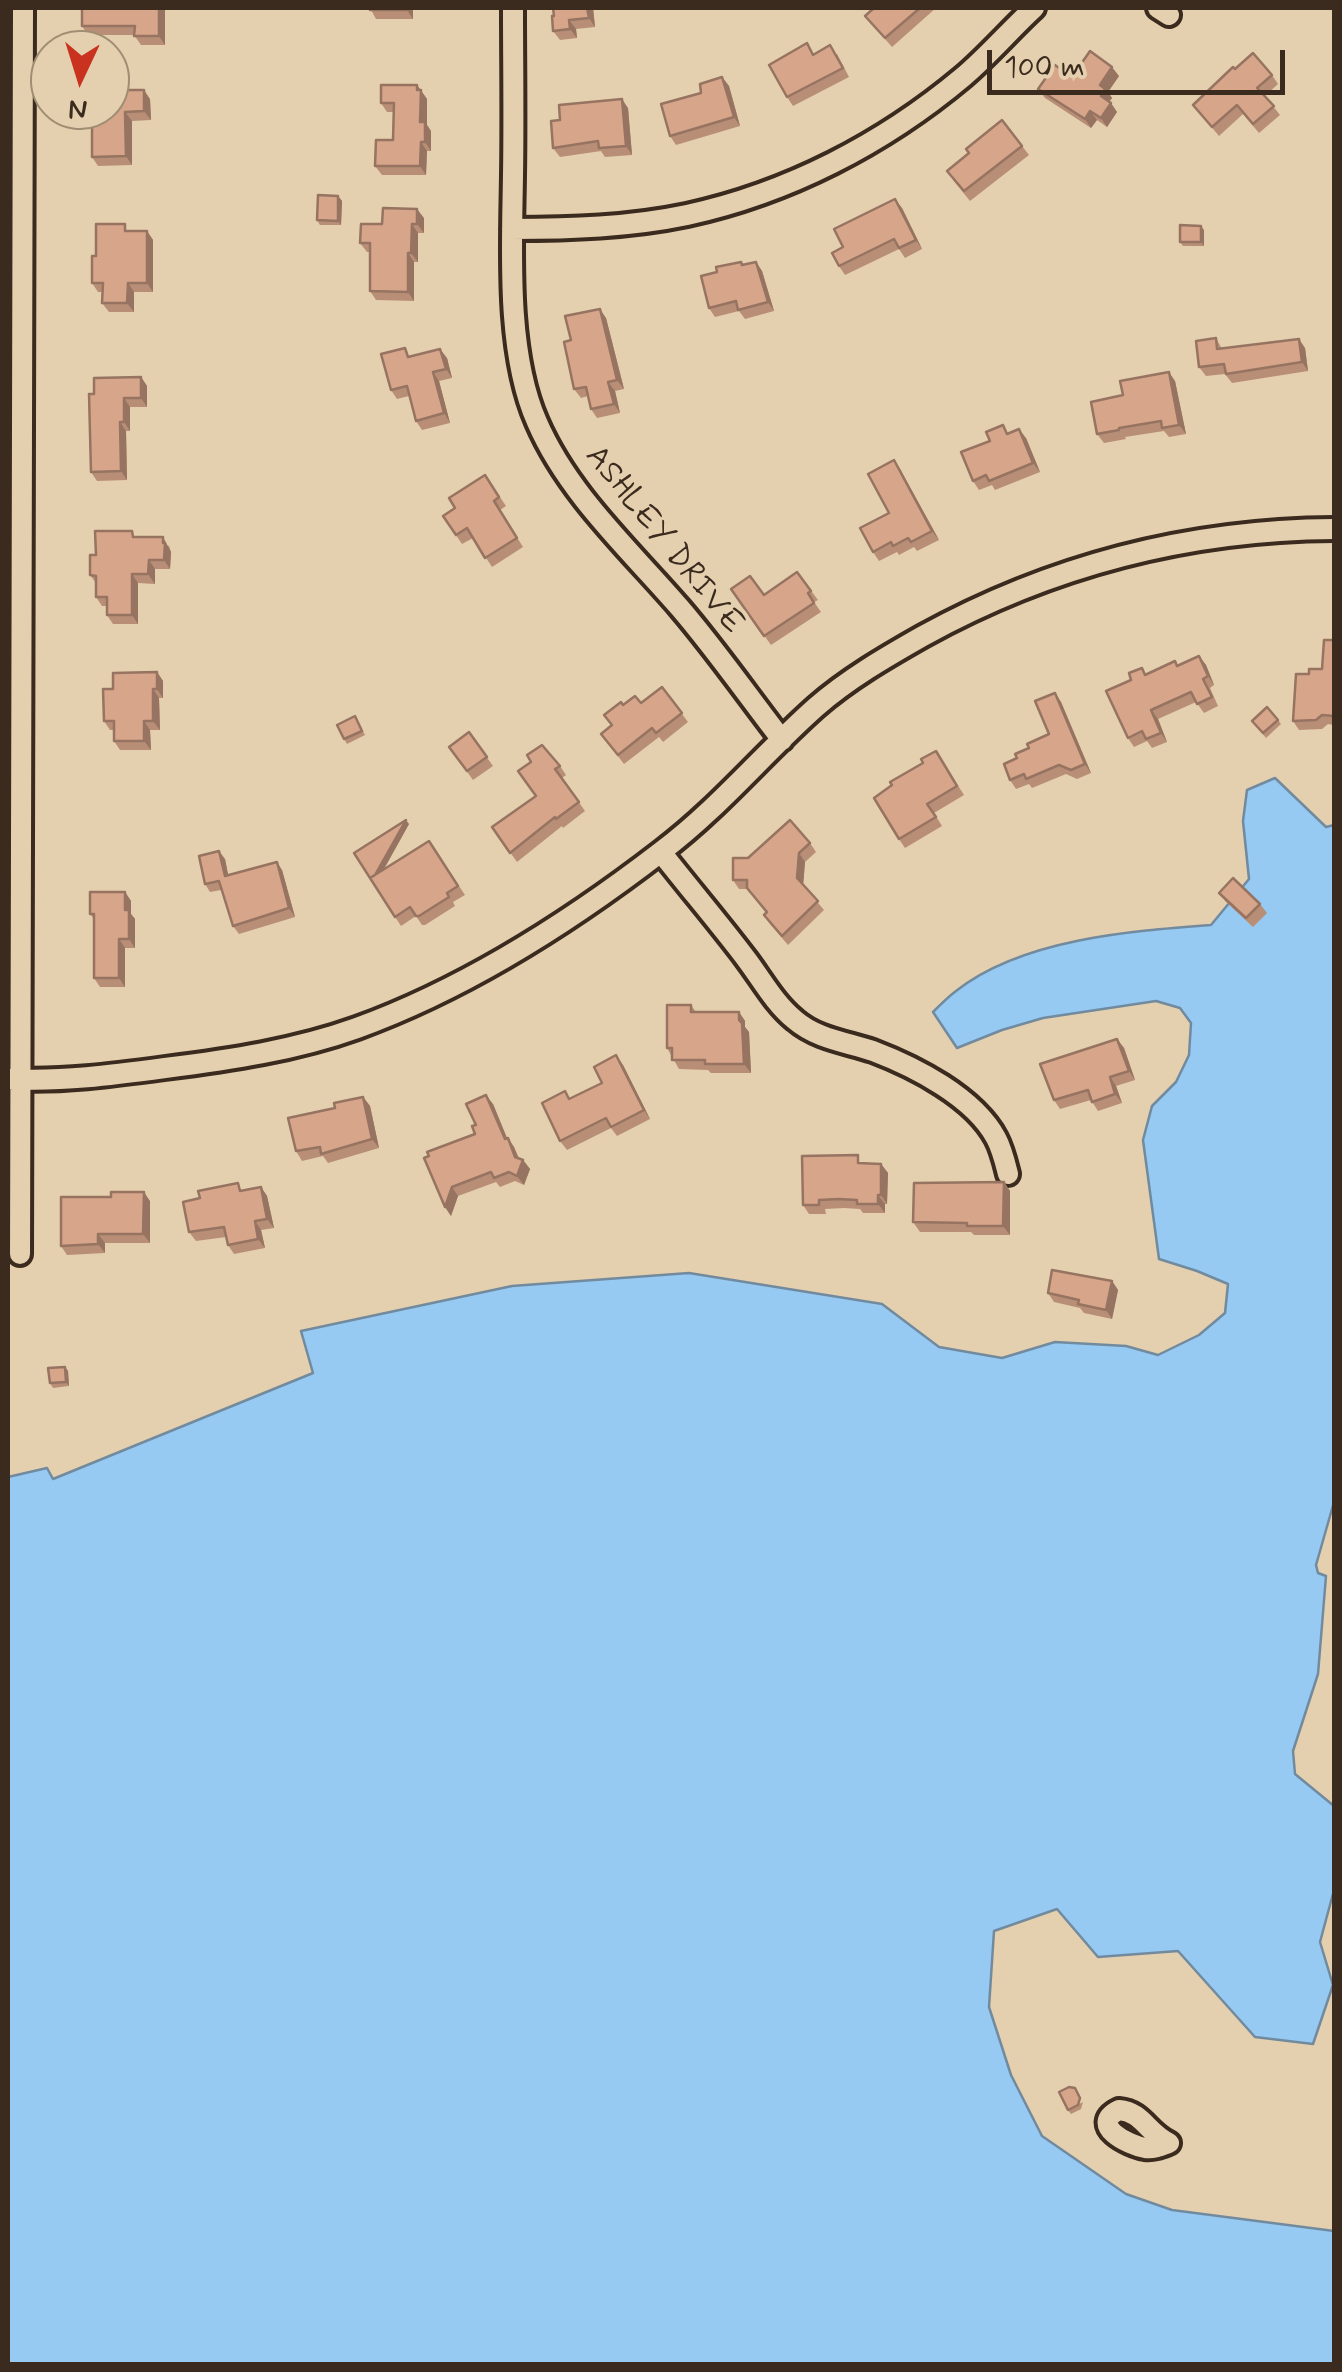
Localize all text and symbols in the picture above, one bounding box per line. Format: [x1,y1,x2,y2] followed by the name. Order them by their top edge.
[30,30,130,130] north arrow
[992,30,1290,92] scale bar
[1004,48,1085,87] text: 100 m
[67,89,89,128] text: N
[575,439,751,643] street label: ASHLEY DRIVE

